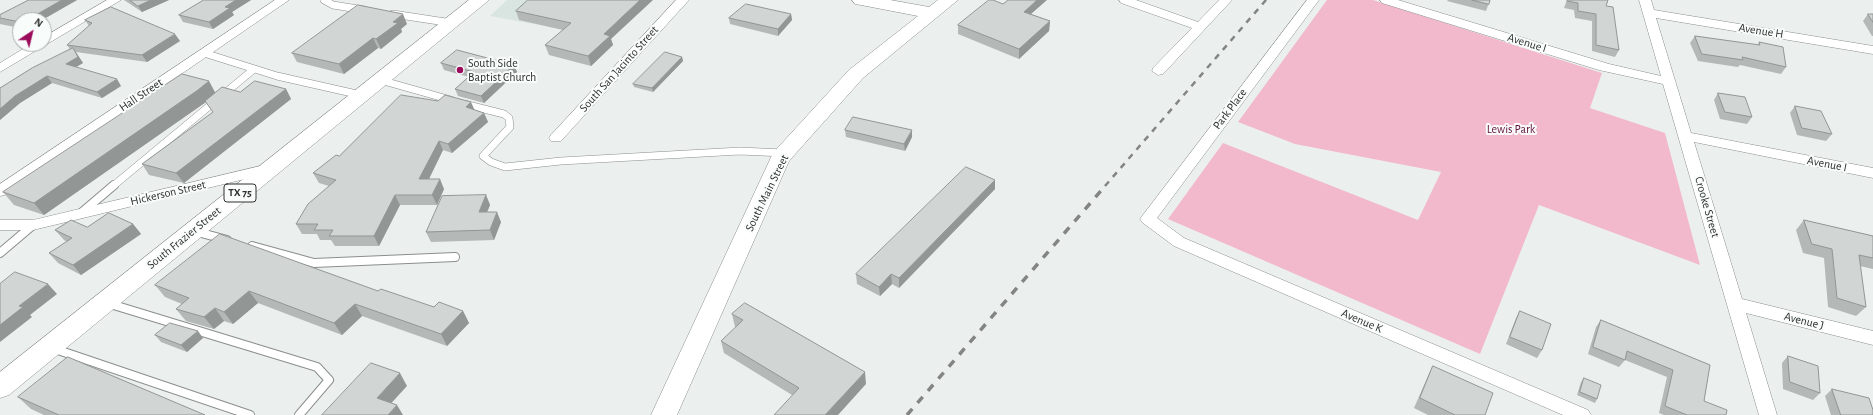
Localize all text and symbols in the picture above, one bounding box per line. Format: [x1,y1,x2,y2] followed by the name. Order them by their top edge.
[12,12,52,52] north arrow
[32,16,45,29] text: N
[1738,20,1784,42] street label: Avenue H
[577,23,661,115] street label: South San Jacinto Street
[1506,30,1548,56] street label: Avenue I
[468,56,536,84] place label: South Side Baptist Church
[455,65,465,75] marker: South Side Baptist Church
[116,75,166,115] street label: Hall Street
[1210,86,1250,132] street label: Park Place
[1487,122,1535,136] park label: Lewis Park
[742,152,792,234] street label: South Main Street
[1806,153,1848,175] street label: Avenue I
[1691,175,1723,239] street label: Crooke Street
[129,177,207,209] street label: Hickerson Street
[224,184,256,202] road number: TX 75
[144,204,224,272] street label: South Frazier Street
[1339,306,1385,336] street label: Avenue K
[1783,309,1825,333] street label: Avenue J

